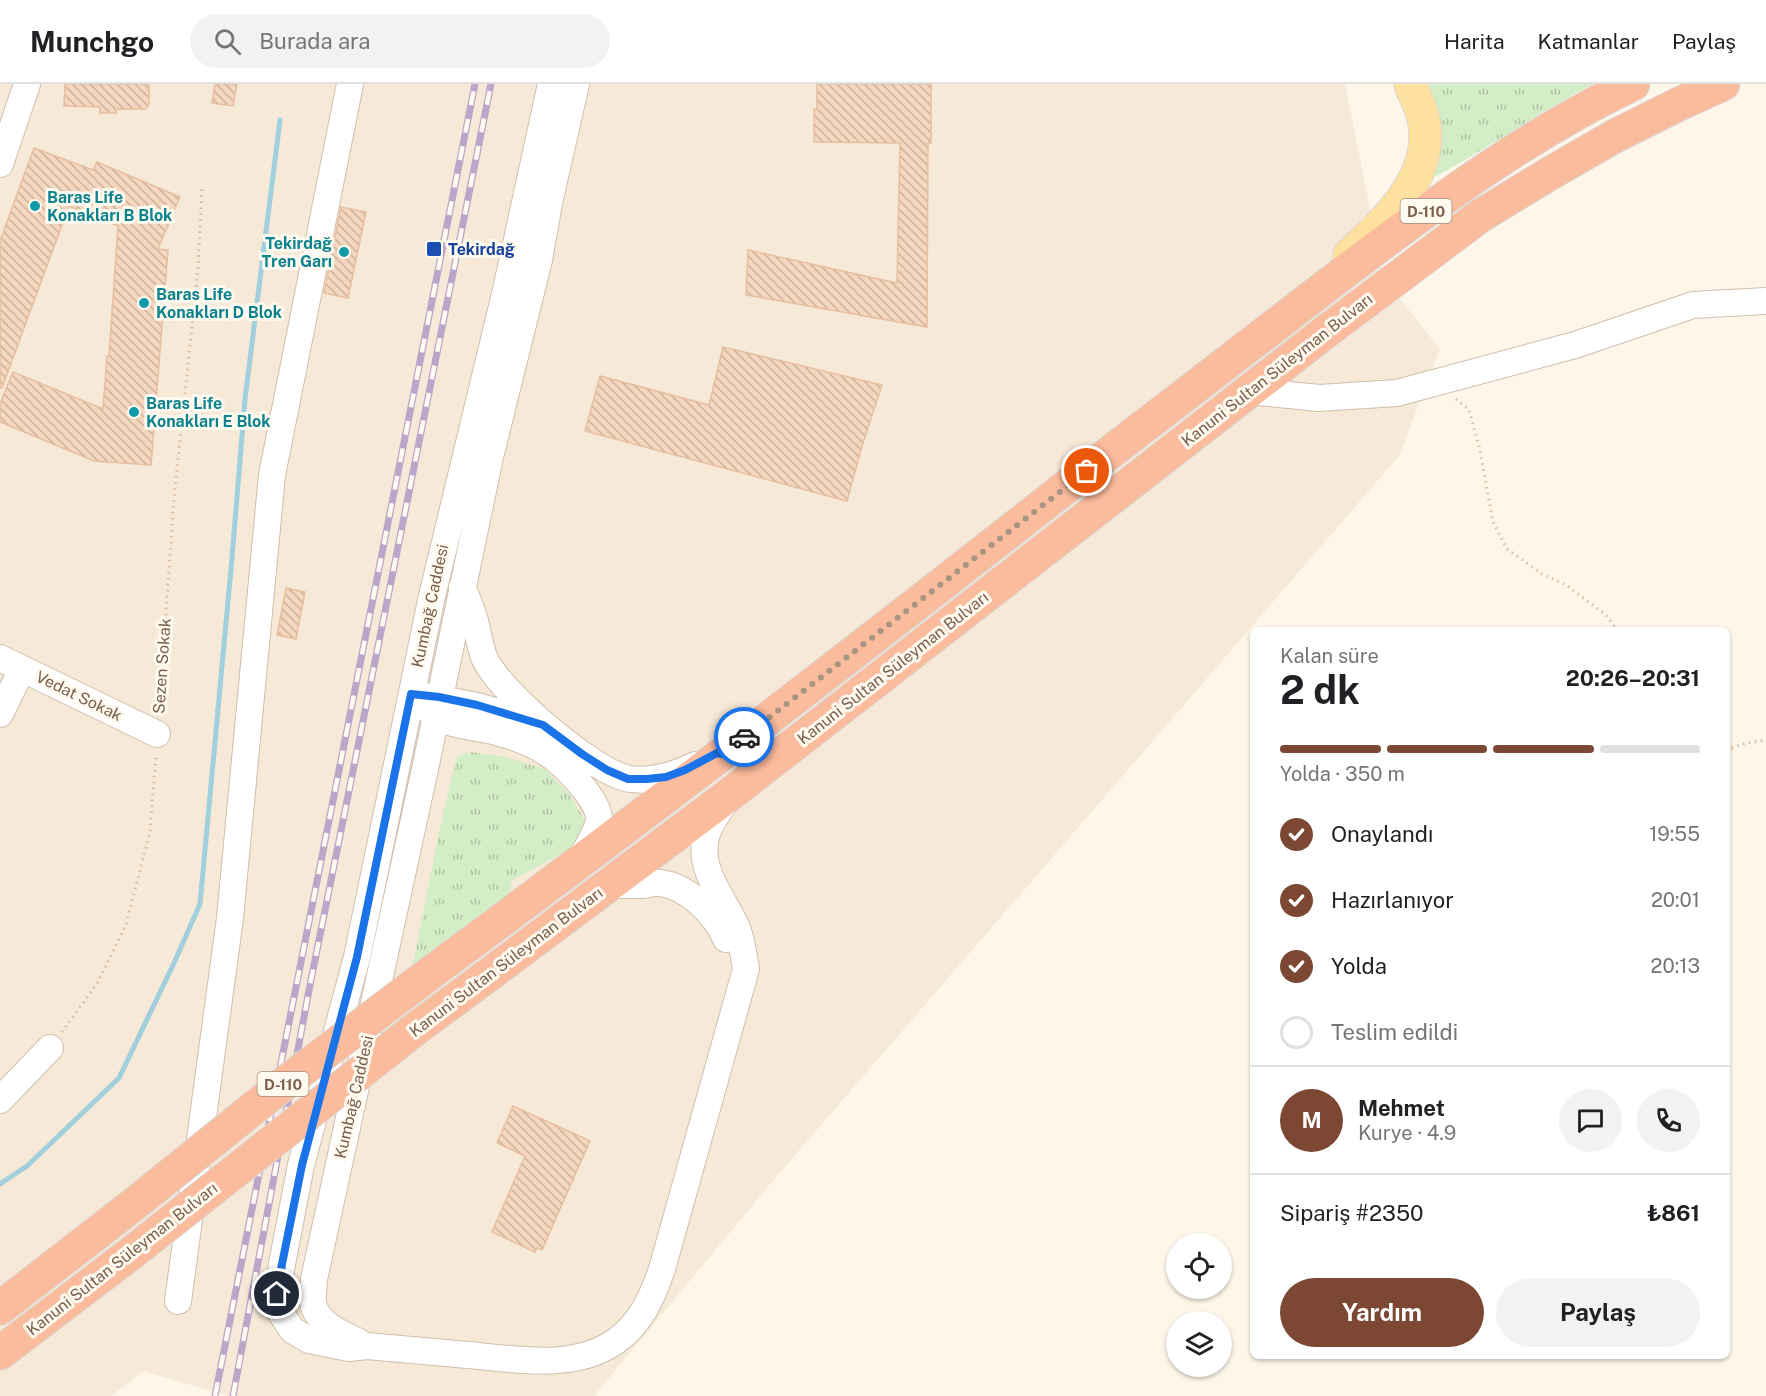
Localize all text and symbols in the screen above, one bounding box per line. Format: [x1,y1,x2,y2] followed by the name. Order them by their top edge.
[190,14,610,68] search box
[30,25,154,58] text: Munchgo
[211,25,244,58] icon: search
[259,28,370,54] text: Burada ara
[1444,29,1505,54] text: Harita
[1538,29,1639,54] text: Katmanlar
[1672,29,1736,54] text: Paylaş
[47,188,172,225] place label: Baras Life Konakları B Blok
[28,199,42,213] marker: Baras Life Konakları B Blok
[1400,199,1452,223] road number: D-110
[261,234,332,271] place label: Tekirdağ Tren Garı
[425,240,443,258] marker: Tekirdağ
[448,240,515,259] place label: Tekirdağ
[337,245,351,259] marker: Tekirdağ Tren Garı
[156,285,282,322] place label: Baras Life Konakları D Blok
[1178,290,1376,450] street label: Kanuni Sultan Süleyman Bulvarı
[137,296,151,310] marker: Baras Life Konakları D Blok
[146,394,271,431] place label: Baras Life Konakları E Blok
[127,405,141,419] marker: Baras Life Konakları E Blok
[1061,445,1112,496] pin
[1070,454,1103,487] icon: bag
[408,543,452,669] street label: Kumbağ Caddesi
[794,588,992,748] street label: Kanuni Sultan Süleyman Bulvarı
[149,618,175,714] street label: Sezen Sokak
[1280,644,1379,668] text: Kalan süre
[1566,665,1700,691] text: 20:26–20:31
[33,667,125,725] street label: Vedat Sokak
[1280,667,1360,713] text: 2 dk
[714,707,774,767] courier
[728,721,761,754] icon: car
[1280,762,1405,786] text: Yolda · 350 m
[1280,818,1313,851] icon: check
[1331,821,1433,847] text: Onaylandı
[1649,822,1700,846] text: 19:55
[406,883,606,1041] street label: Kanuni Sultan Süleyman Bulvarı
[1280,884,1313,917] icon: check
[1331,887,1454,913] text: Hazırlanıyor
[1651,888,1700,912] text: 20:01
[1280,950,1313,983] icon: check
[1331,953,1387,979] text: Yolda
[1651,954,1700,978] text: 20:13
[1331,1019,1458,1045] text: Teslim edildi
[331,1034,377,1160] street label: Kumbağ Caddesi
[258,1072,308,1096] road number: D-110
[1559,1089,1622,1152] button: chat
[1637,1089,1700,1152] button: phone
[1358,1095,1445,1121] text: Mehmet
[1301,1107,1322,1133] text: M
[1358,1121,1456,1145] text: Kurye · 4.9
[23,1179,221,1339] street label: Kanuni Sultan Süleyman Bulvarı
[1280,1200,1423,1226] text: Sipariş #2350
[1647,1200,1700,1226] text: ₺861
[1166,1233,1232,1377] map controls
[1166,1233,1232,1299] button: locate
[251,1268,302,1319] pin
[260,1277,293,1310] icon: home
[1280,1278,1484,1347] button: Yardım
[1496,1278,1700,1347] button: Paylaş
[1166,1311,1232,1377] button: layers

